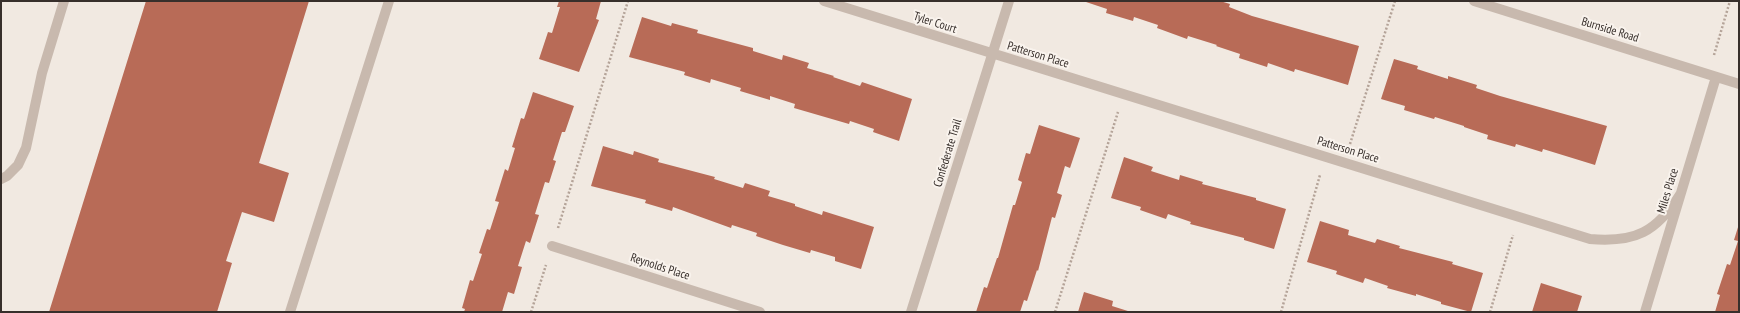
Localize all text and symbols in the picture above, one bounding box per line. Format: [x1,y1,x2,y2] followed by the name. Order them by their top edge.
[912,9,958,37] street label: Tyler Court
[1580,14,1640,46] street label: Burnside Road
[1005,39,1071,71] street label: Patterson Place
[931,117,965,189] street label: Confederate Trail
[1315,134,1381,166] street label: Patterson Place
[1654,167,1682,215] street label: Miles Place
[628,251,692,283] street label: Reynolds Place

